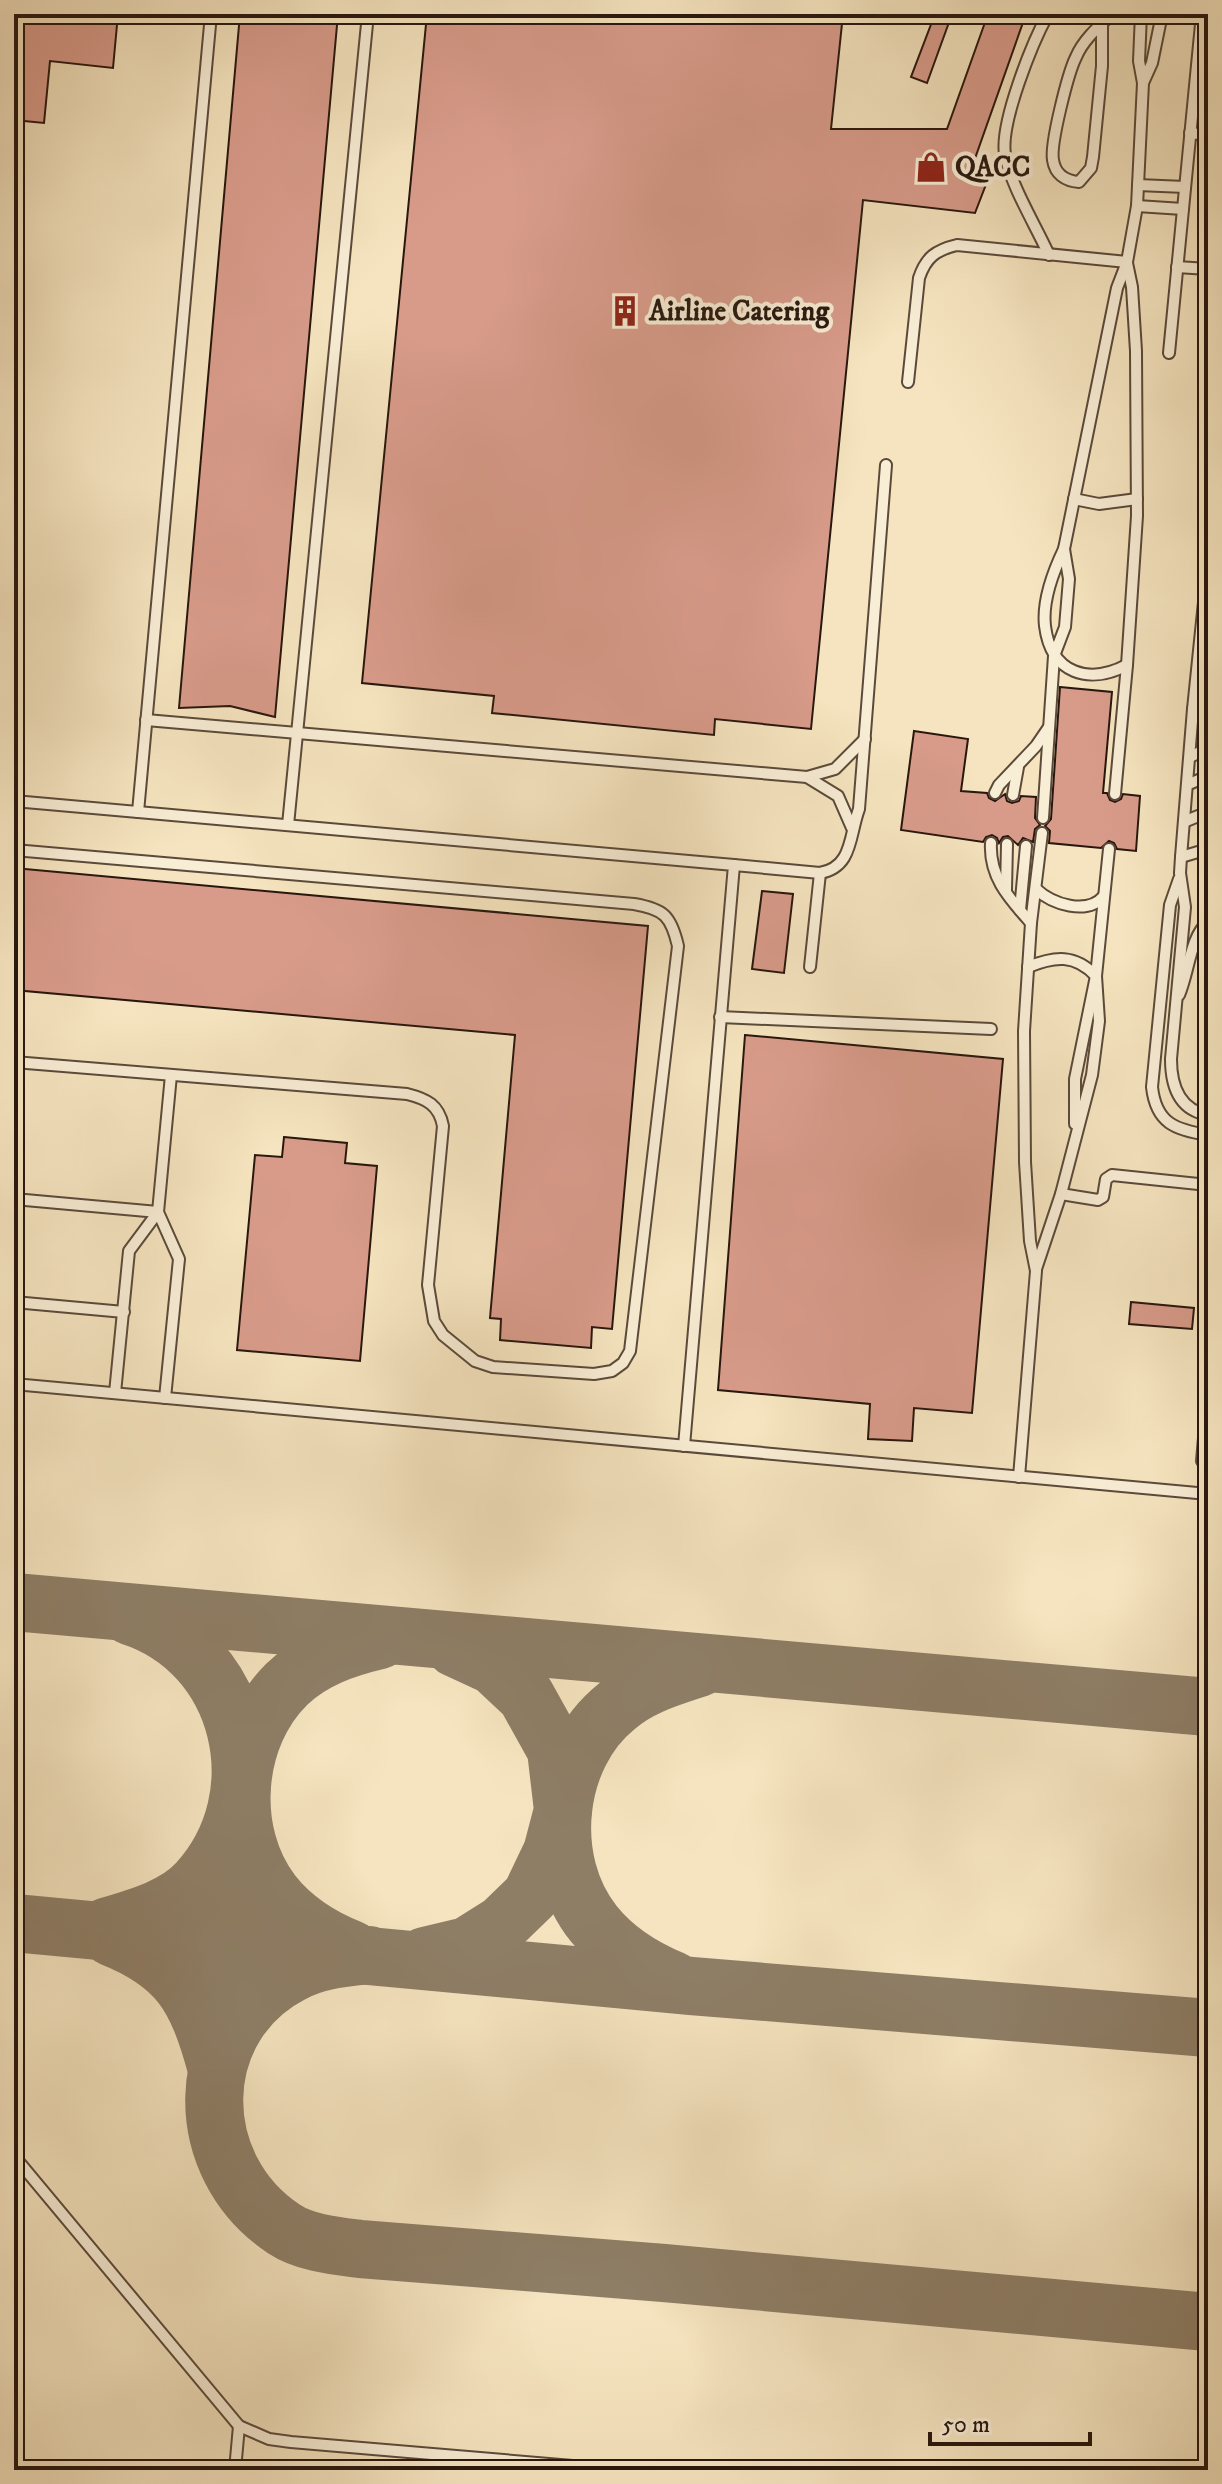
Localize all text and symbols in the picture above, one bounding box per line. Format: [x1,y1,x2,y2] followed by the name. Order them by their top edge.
[914,150,948,184] shop icon: QACC
[955,150,1030,185] place label: QACC
[608,294,642,328] building icon: Airline Catering
[648,294,830,329] place label: Airline Catering
[930,2396,1090,2446] scale bar
[942,2410,990,2440] text: 50 m

